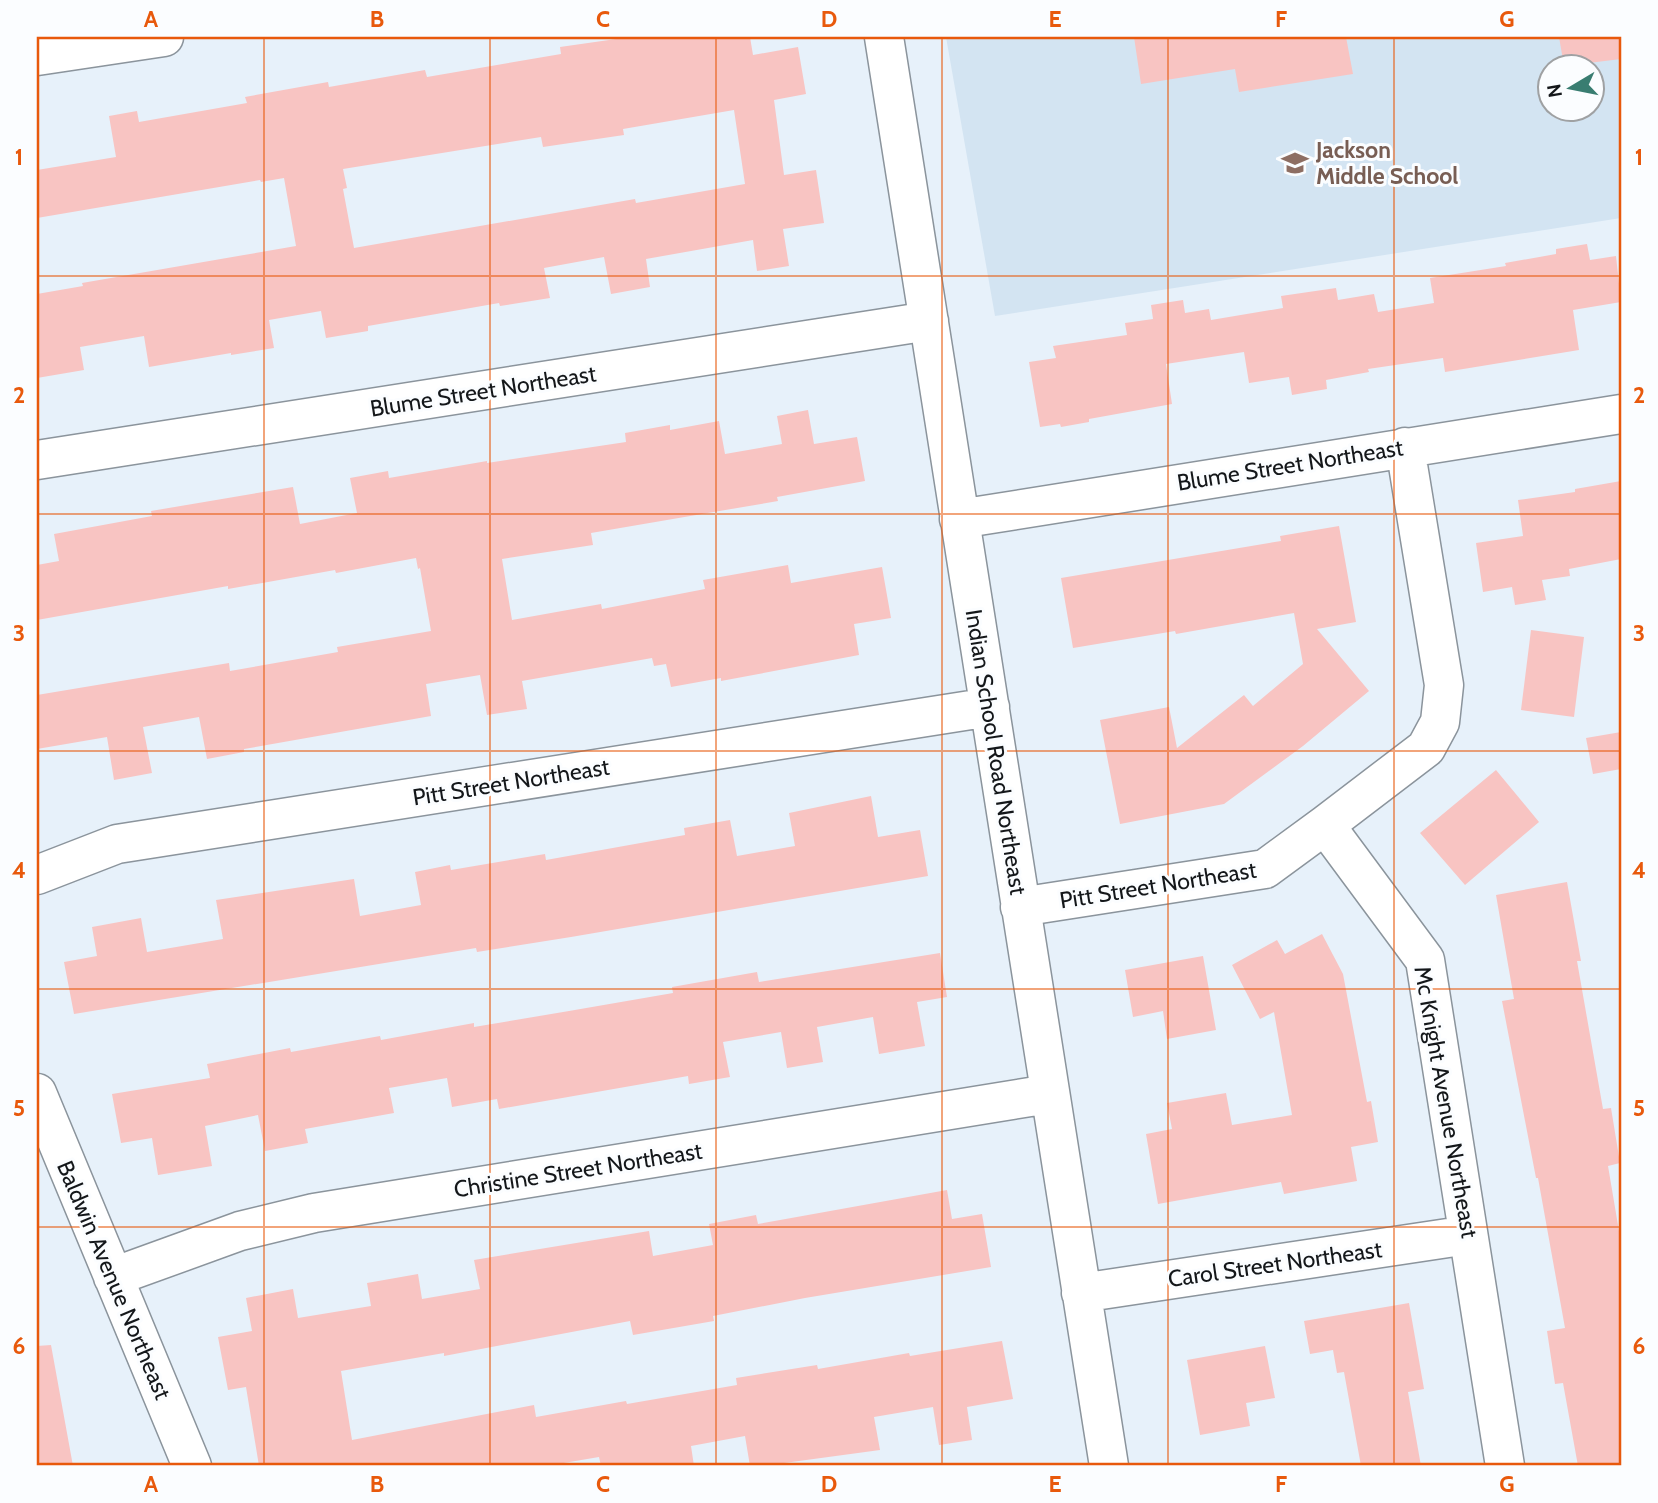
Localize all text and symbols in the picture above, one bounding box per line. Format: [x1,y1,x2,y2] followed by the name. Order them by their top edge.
[144,5,159,33] text: A
[370,5,384,33] text: B
[596,5,610,33] text: C
[821,5,837,33] text: D
[1048,5,1062,33] text: E
[1275,5,1287,33] text: F
[1499,5,1515,33] text: G
[1536,52,1606,122] north arrow
[1542,82,1567,99] text: N
[1315,136,1458,190] place label: Jackson Middle School
[15,143,23,171] text: 1
[1635,143,1643,171] text: 1
[1280,148,1310,178] school or university icon: Jackson Middle School
[368,359,598,423] street label: Blume Street Northeast
[13,381,25,409] text: 2
[1633,381,1645,409] text: 2
[1175,433,1405,497] street label: Blume Street Northeast
[960,607,1032,897] street label: Indian School Road Northeast
[13,619,25,647] text: 3
[1633,619,1645,647] text: 3
[411,753,612,811] street label: Pitt Street Northeast
[12,856,26,884] text: 4
[1058,856,1259,914] street label: Pitt Street Northeast
[1632,856,1646,884] text: 4
[1408,964,1484,1240] street label: Mc Knight Avenue Northeast
[13,1094,25,1122] text: 5
[1633,1094,1645,1122] text: 5
[452,1136,704,1203] street label: Christine Street Northeast
[51,1156,177,1404] street label: Baldwin Avenue Northeast
[1166,1235,1384,1293] street label: Carol Street Northeast
[13,1332,25,1360] text: 6
[1633,1332,1645,1360] text: 6
[144,1470,159,1498] text: A
[370,1470,384,1498] text: B
[596,1470,610,1498] text: C
[821,1470,837,1498] text: D
[1048,1470,1062,1498] text: E
[1275,1470,1287,1498] text: F
[1499,1470,1515,1498] text: G

